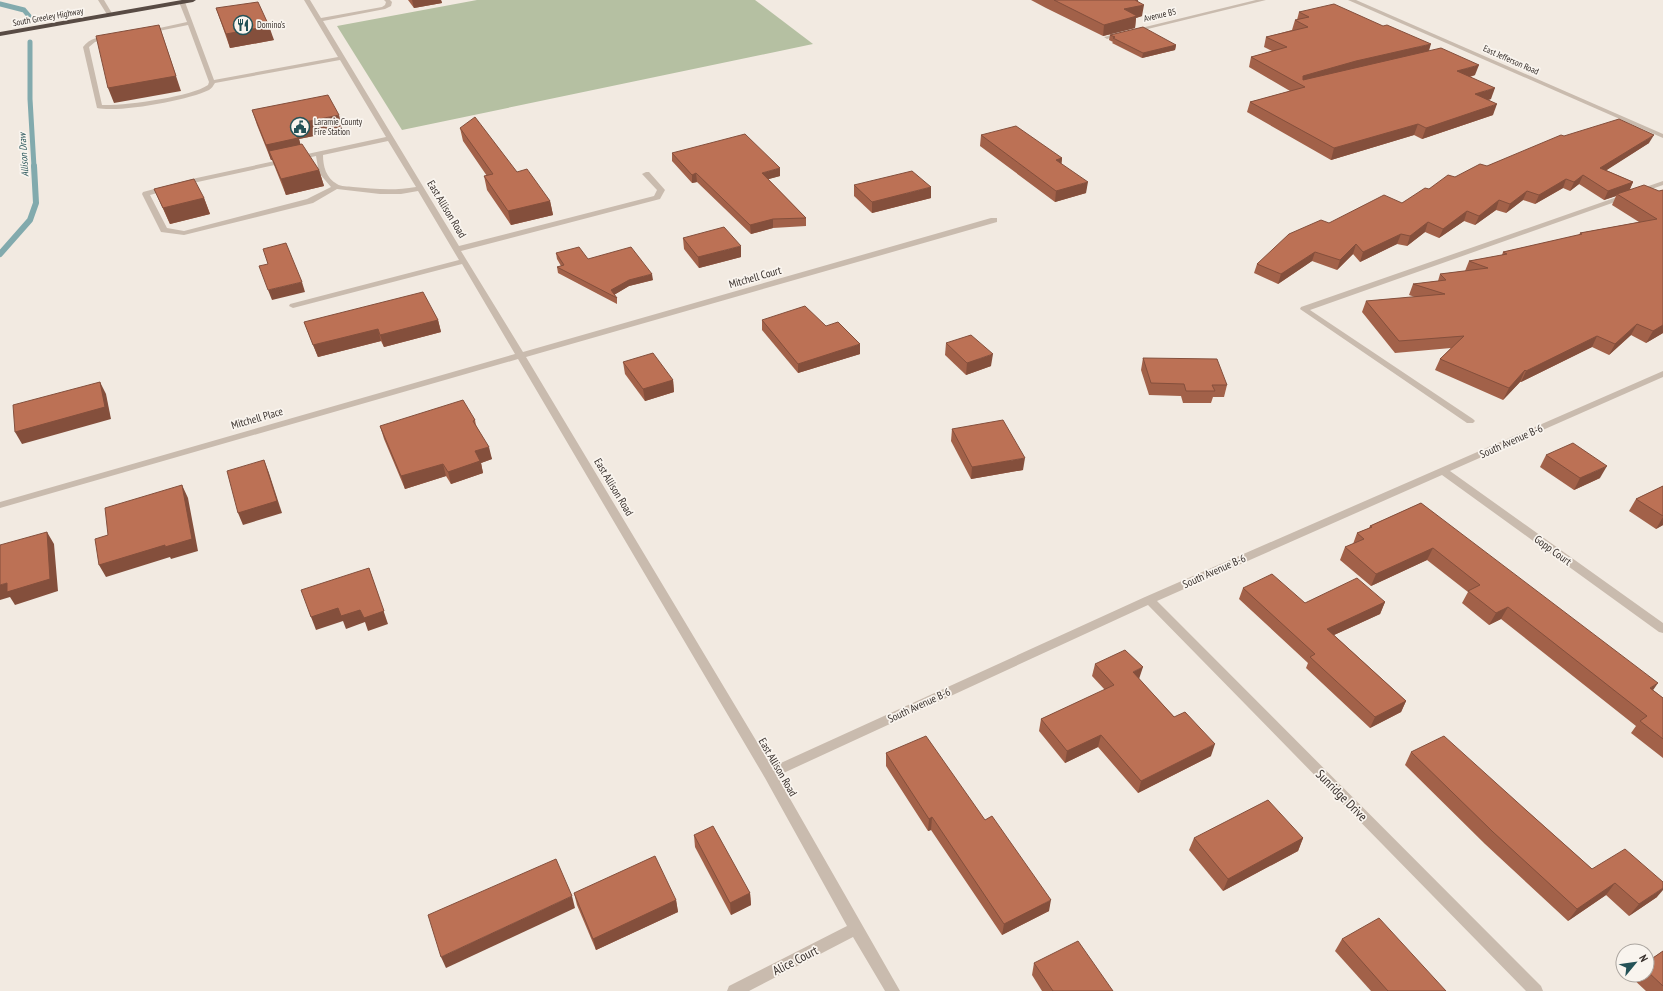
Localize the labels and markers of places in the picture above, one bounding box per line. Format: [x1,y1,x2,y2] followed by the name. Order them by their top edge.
[232,14,254,36] restaurant icon: Domino's
[257,19,285,30] place label: Domino's
[289,116,311,138] public building icon: Laramie County Fire Station
[314,116,363,137] place label: Laramie County Fire Station

